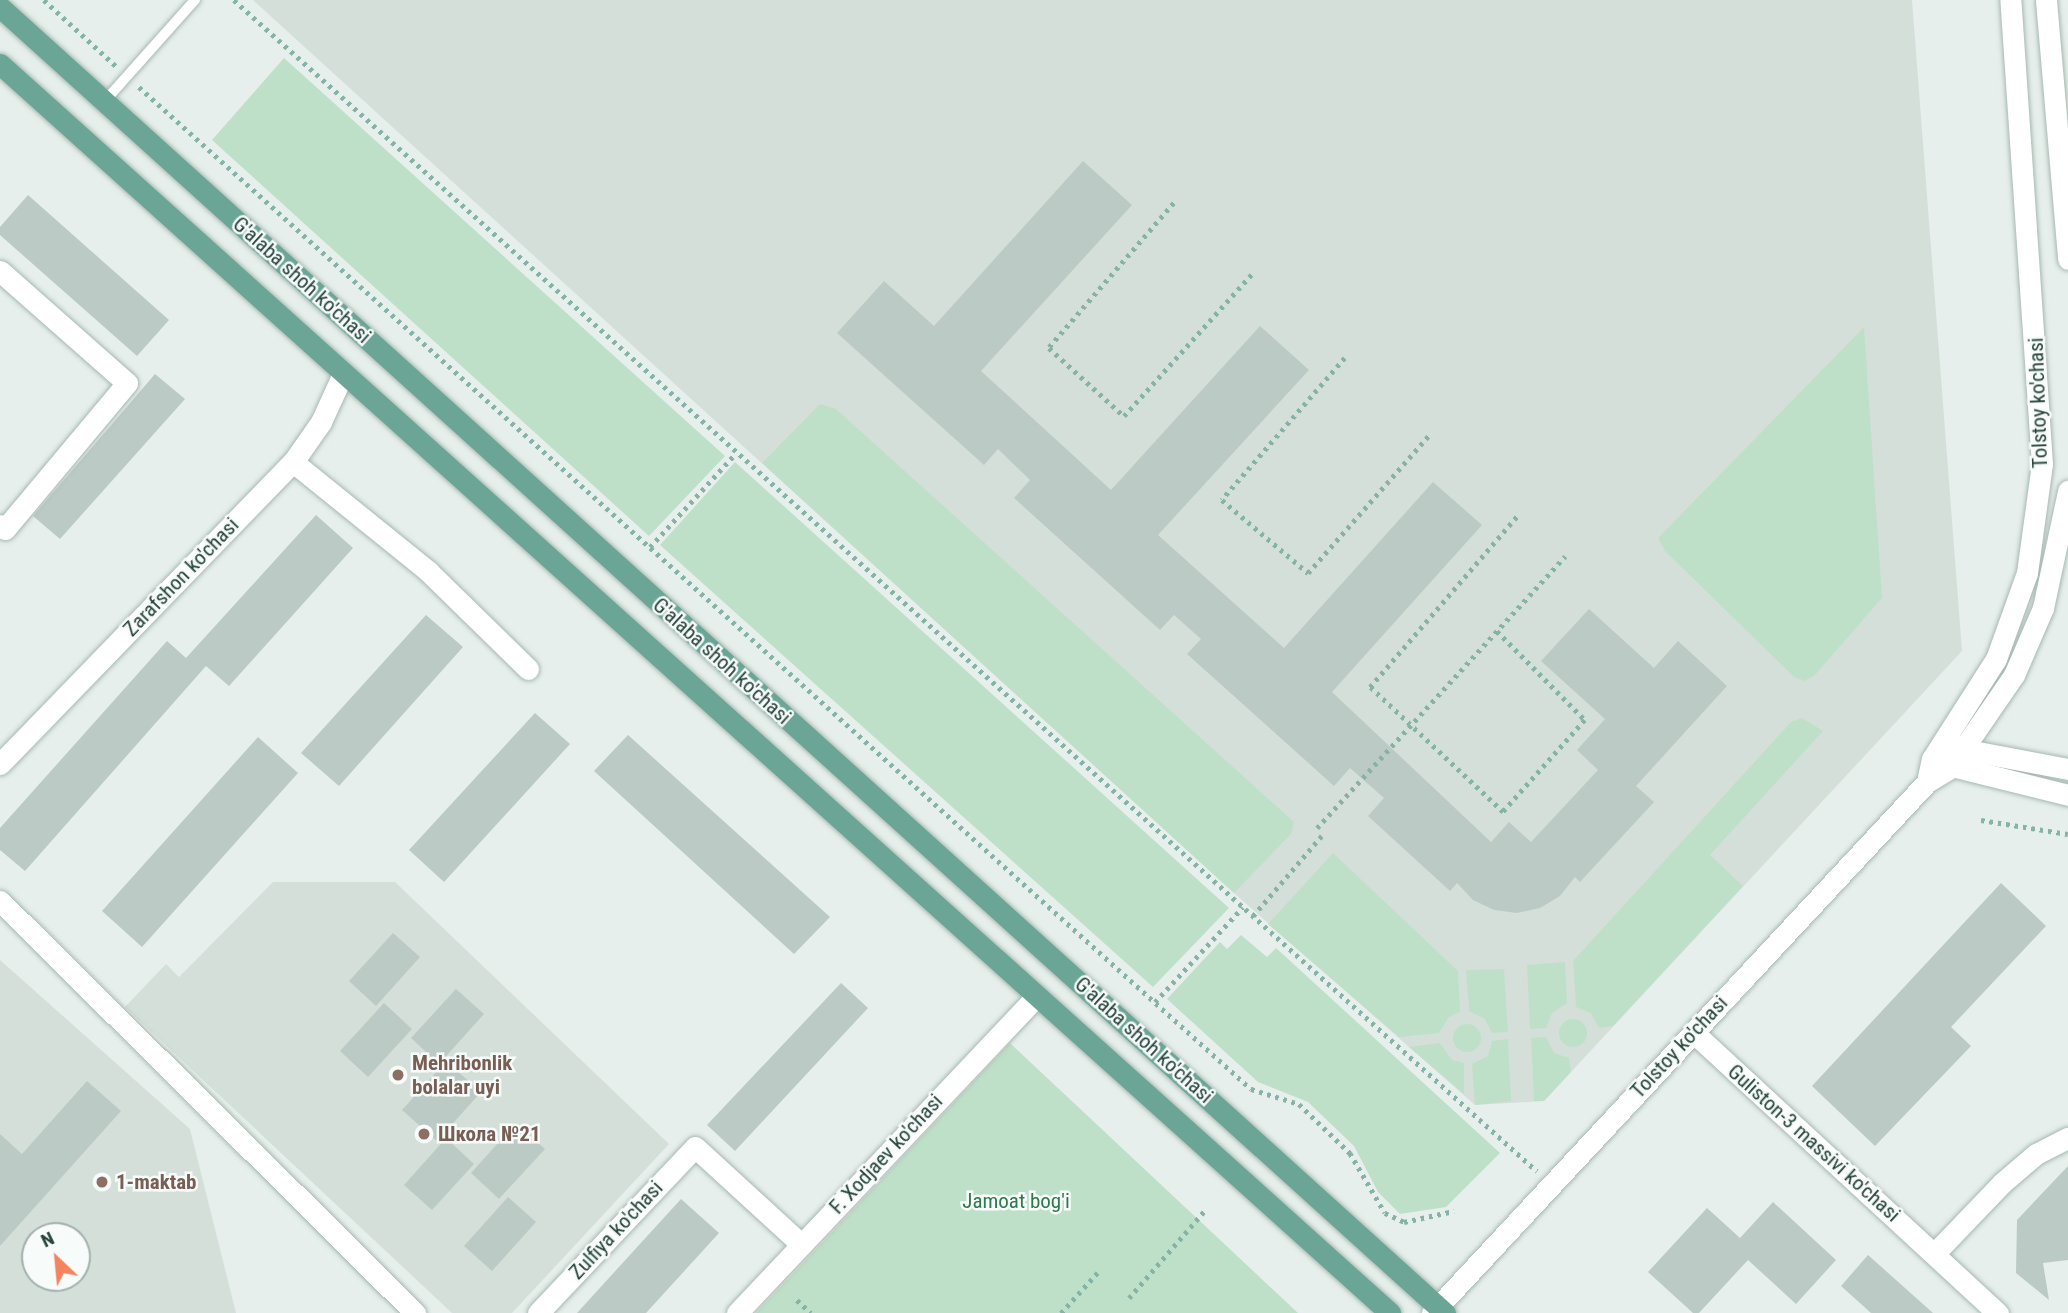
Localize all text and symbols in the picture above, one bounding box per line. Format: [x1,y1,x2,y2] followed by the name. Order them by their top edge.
[228,211,376,349] street label: G'alaba shoh ko'chasi
[2023,337,2053,469] street label: Tolstoy ko'chasi
[118,513,244,641] street label: Zarafshon ko'chasi
[648,592,796,730] street label: G'alaba shoh ko'chasi
[1070,971,1218,1109] street label: G'alaba shoh ko'chasi
[1625,991,1733,1103] street label: Tolstoy ko'chasi
[412,1050,512,1100] place label: Mehribonlik bolalar uyi
[1723,1059,1905,1227] street label: Guliston-3 massivi ko'chasi
[390,1067,406,1083] marker: Mehribonlik bolalar uyi
[824,1089,948,1219] street label: F. Xodjaev ko'chasi
[438,1121,541,1147] place label: Школа №21
[416,1126,432,1142] marker: Школа №21
[116,1169,196,1195] place label: 1-maktab
[94,1174,110,1190] marker: 1-maktab
[564,1176,668,1284] street label: Zulfiya ko'chasi
[962,1188,1070,1214] park label: Jamoat bog'i
[21,1222,91,1292] north arrow
[37,1227,58,1252] text: N

